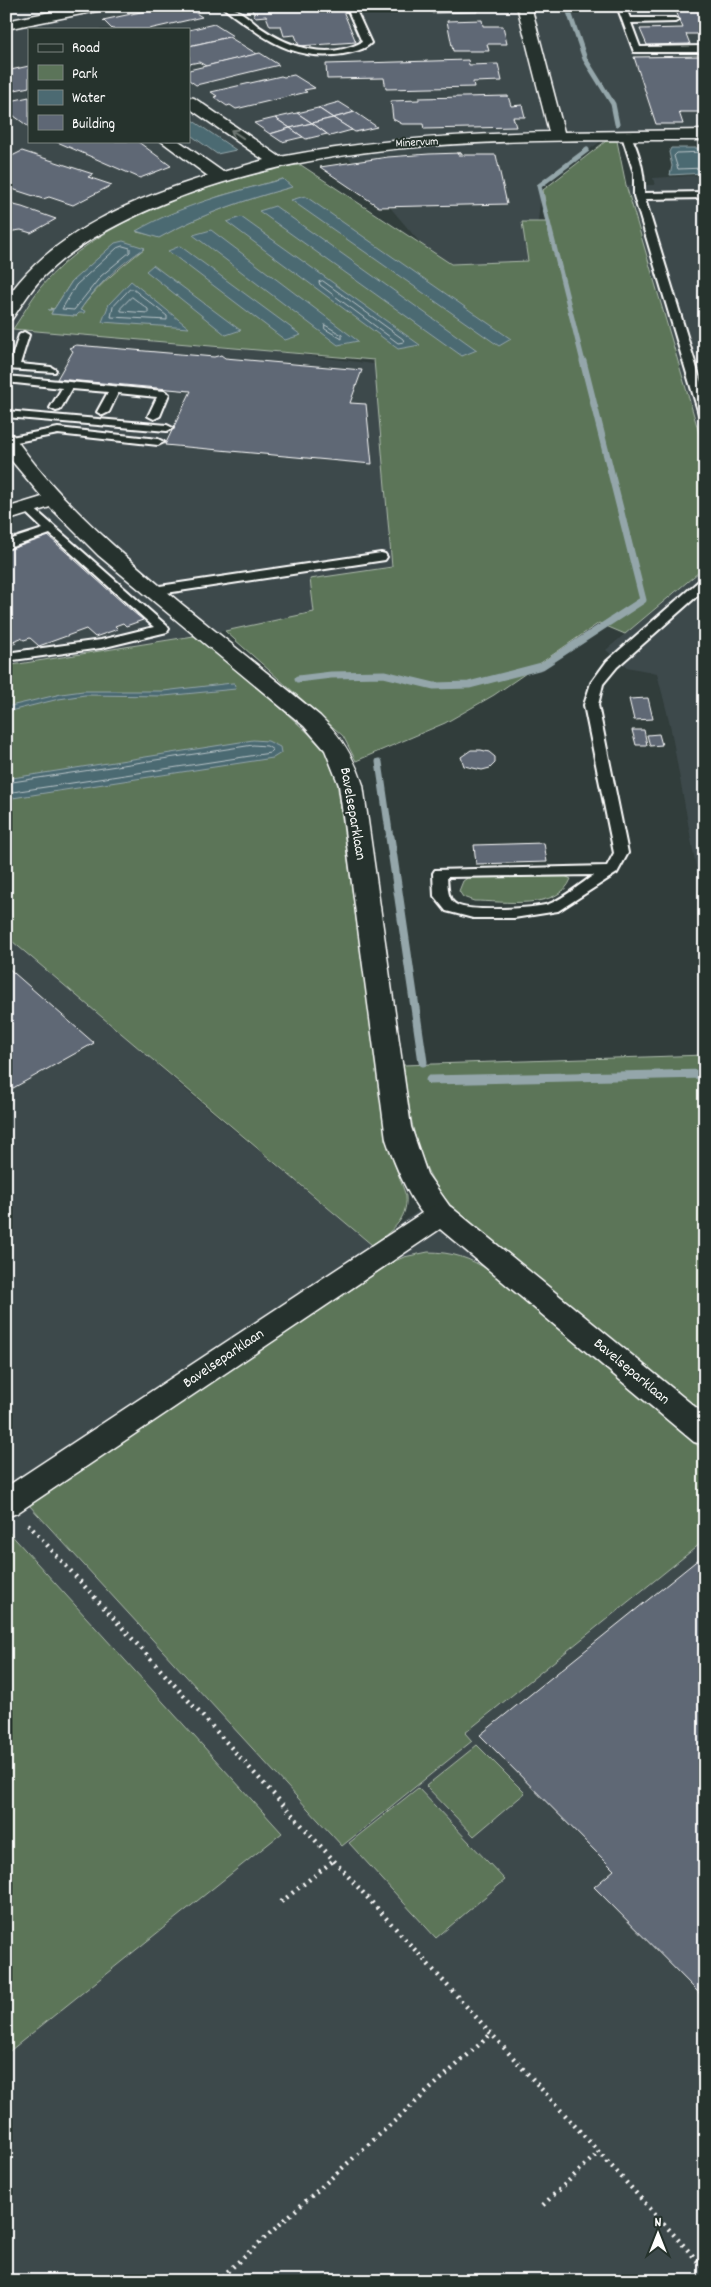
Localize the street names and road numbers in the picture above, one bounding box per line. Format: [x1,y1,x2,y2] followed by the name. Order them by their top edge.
[395,133,439,153] street label: Minervum
[333,766,371,862] street label: Bavelseparklaan
[179,1324,269,1394] street label: Bavelseparklaan
[588,1333,674,1411] street label: Bavelseparklaan

